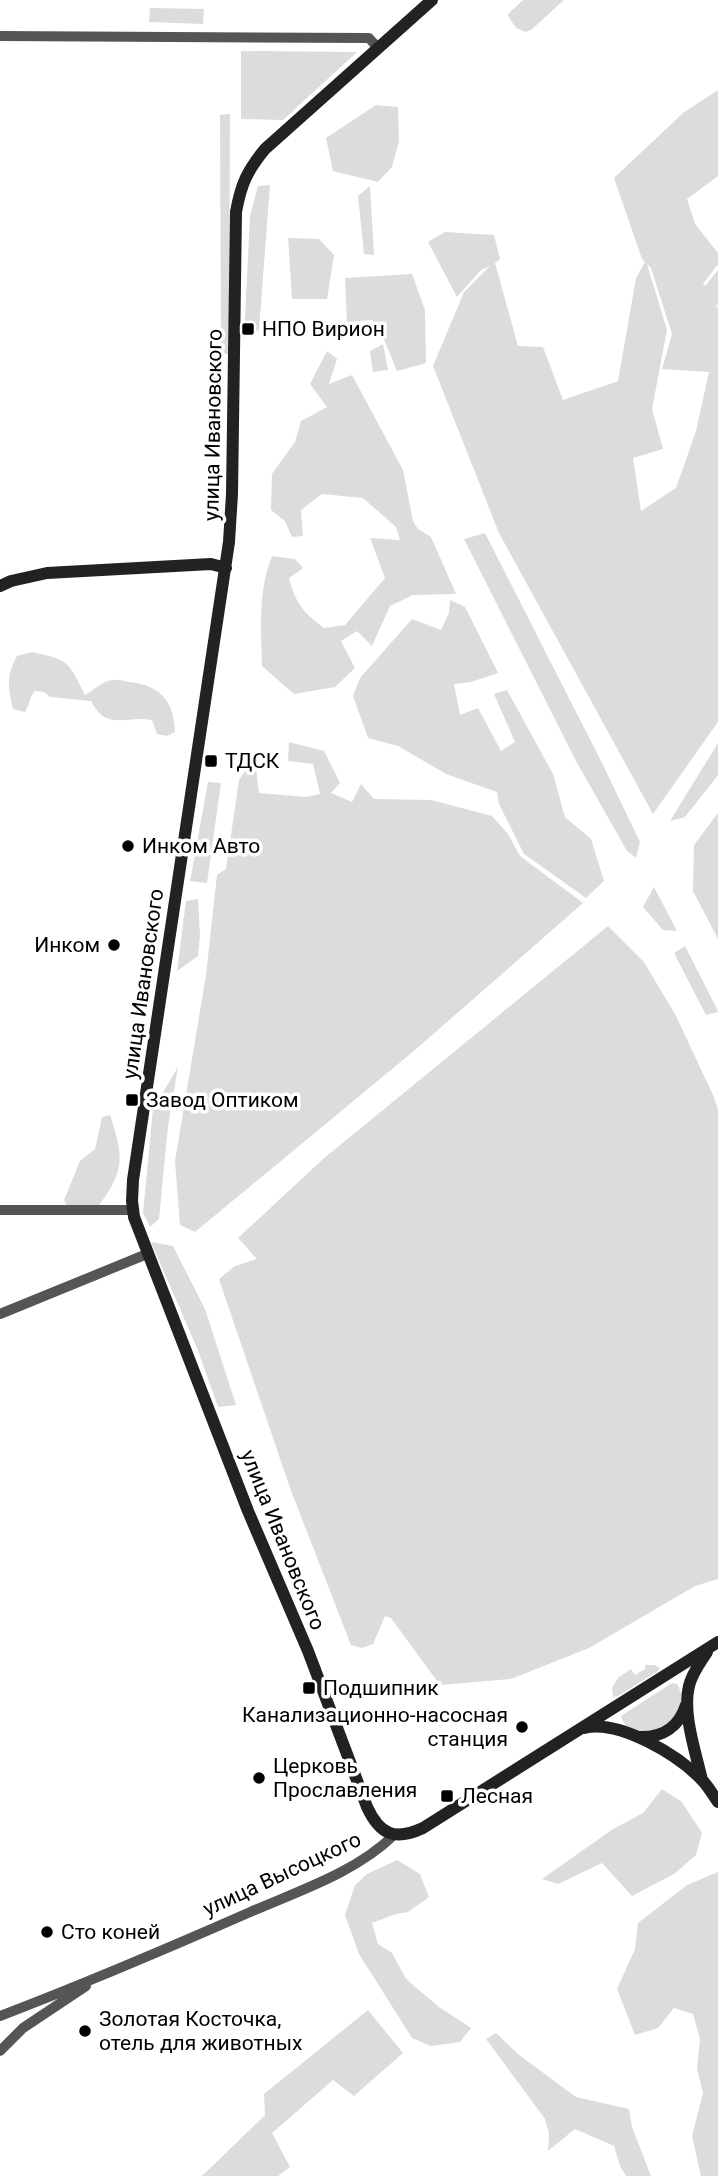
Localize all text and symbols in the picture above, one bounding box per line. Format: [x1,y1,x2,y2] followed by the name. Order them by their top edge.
[262,317,385,341] place label: НПО Вирион
[240,321,256,337] marker: НПО Вирион
[199,329,227,521] street label: улица Ивановского
[225,749,280,773] place label: ТДСК
[203,753,219,769] marker: ТДСК
[142,834,260,858] place label: Инком Авто
[120,838,136,854] marker: Инком Авто
[118,887,168,1081] street label: улица Ивановского
[34,933,100,957] place label: Инком
[106,937,122,953] marker: Инком
[146,1088,299,1112] place label: Завод Оптиком
[124,1092,140,1108] marker: Завод Оптиком
[236,1446,330,1634] street label: улица Ивановского
[323,1676,439,1700] place label: Подшипник
[301,1680,317,1696] marker: Подшипник
[242,1703,508,1751] place label: Канализационно-насосная станция
[514,1719,530,1735] marker: Канализационно-насосная станция
[273,1754,417,1802] place label: Церковь Прославления
[251,1770,267,1786] marker: Церковь Прославления
[461,1784,533,1808] place label: Лесная
[439,1788,455,1804] marker: Лесная
[199,1827,365,1921] street label: улица Высоцкого
[61,1920,160,1944] place label: Сто коней
[39,1924,55,1940] marker: Сто коней
[99,2007,302,2055] place label: Золотая Косточка, отель для животных
[77,2023,93,2039] marker: Золотая Косточка, отель для животных

